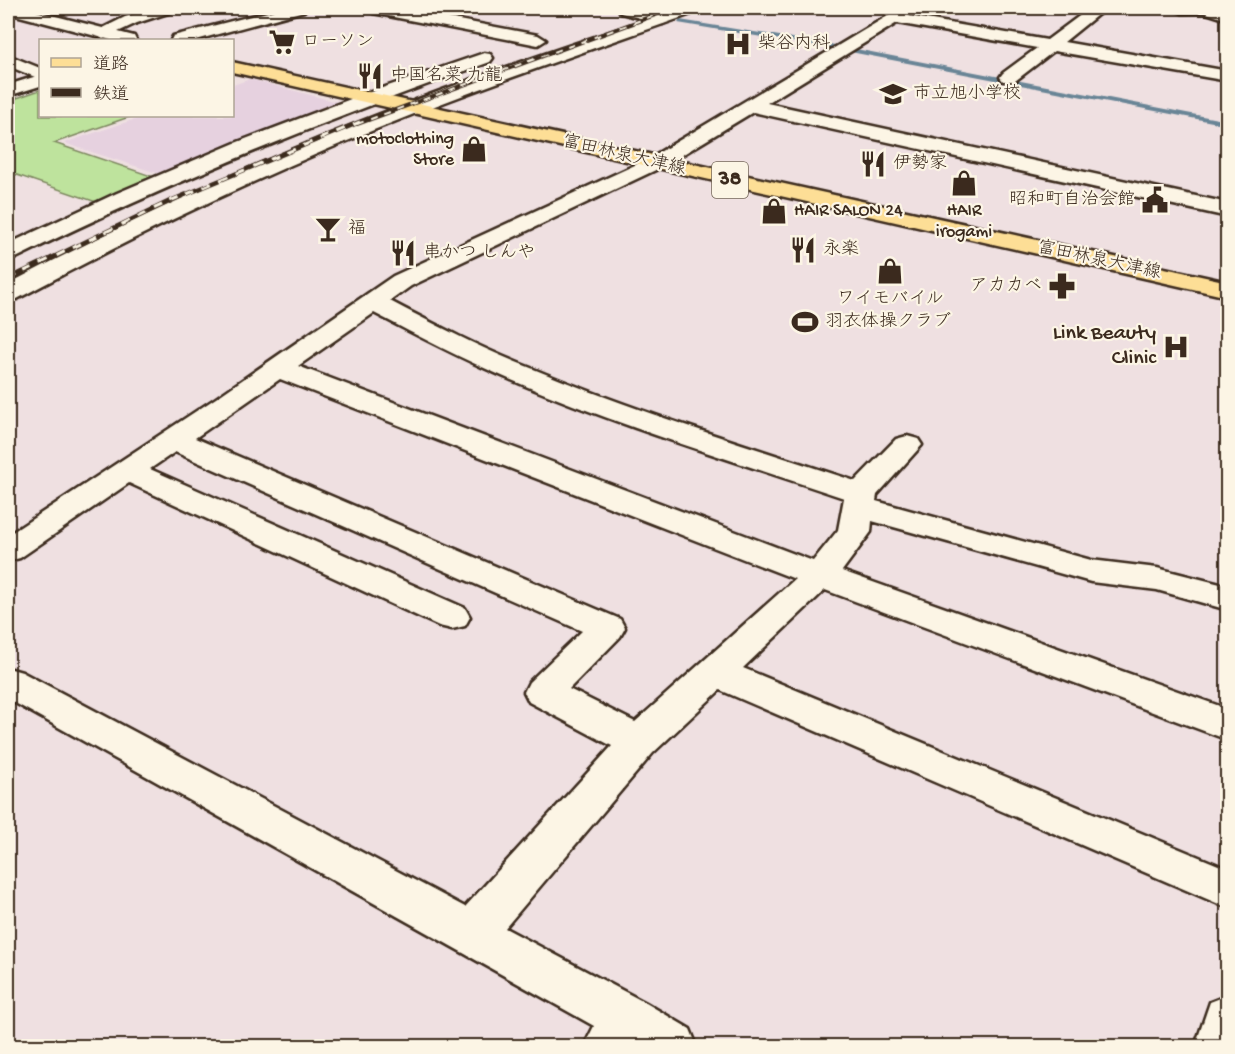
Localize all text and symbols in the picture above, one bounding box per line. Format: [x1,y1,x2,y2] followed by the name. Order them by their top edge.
[267,27,297,57] supermarket icon: ローソン
[723,29,753,59] hospital icon: 柴谷内科
[302,32,374,53] place label: ローソン
[758,33,830,55] place label: 柴谷内科
[39,39,234,117] legend
[93,54,129,76] text: 道路
[355,61,385,91] restaurant icon: 中国名菜 九龍
[390,65,502,87] place label: 中国名菜 九龍
[878,79,908,109] school or university icon: 市立旭小学校
[913,83,1021,105] place label: 市立旭小学校
[93,84,129,106] text: 鉄道
[356,129,455,171] place label: motoclothing Store
[560,131,688,180] street label: 富田林泉大津線
[459,134,489,164] shop icon: motoclothing Store
[858,149,888,179] restaurant icon: 伊勢家
[893,153,947,175] place label: 伊勢家
[712,162,748,198] road number: 38
[949,168,979,198] shop icon: HAIR irogami
[1140,185,1170,215] public building icon: 昭和町自治会館
[1009,189,1135,211] place label: 昭和町自治会館
[759,196,789,226] shop icon: HAIR SALON 24
[794,201,903,222] place label: HAIR SALON 24
[936,201,992,243] place label: HAIR irogami
[313,214,343,244] bar icon: 福
[348,218,366,240] place label: 福
[788,235,818,265] restaurant icon: 永楽
[1035,237,1163,284] street label: 富田林泉大津線
[388,238,418,268] restaurant icon: 串かつ しんや
[823,239,859,261] place label: 永楽
[423,242,535,264] place label: 串かつ しんや
[875,256,905,286] shop icon: ワイモバイル
[1047,271,1077,301] pharmacy icon: アカカベ
[970,276,1042,297] place label: アカカベ
[837,289,943,310] place label: ワイモバイル
[790,307,820,337] sports icon: 羽衣体操クラブ
[825,311,951,333] place label: 羽衣体操クラブ
[1053,321,1158,372] place label: Link Beauty Clinic
[1161,332,1191,362] hospital icon: Link Beauty Clinic

